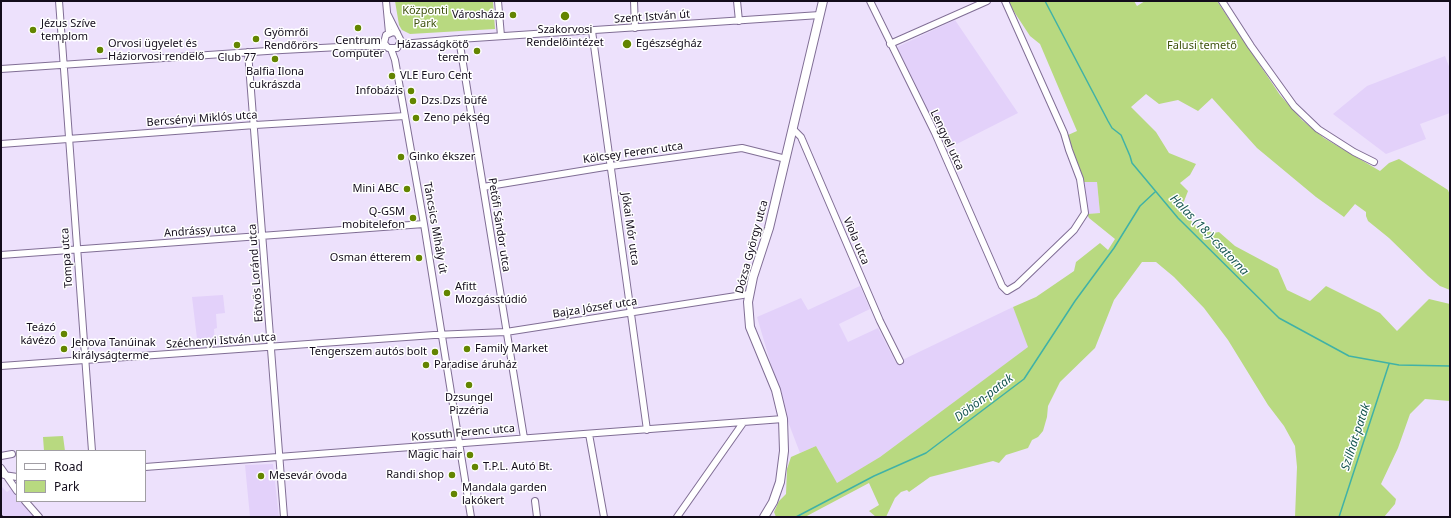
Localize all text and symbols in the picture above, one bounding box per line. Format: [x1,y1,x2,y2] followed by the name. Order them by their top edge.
[402,4,448,30] park label: Központi Park
[452,8,505,22] place label: Városháza
[614,8,690,26] street label: Szent István út
[508,10,518,20] marker: Városháza
[559,10,571,22] marker: Szakorvosi Rendelőintézet
[41,17,96,43] place label: Jézus Szíve templom
[353,23,363,33] marker: Centrum Computer
[526,23,604,49] place label: Szakorvosi Rendelőintézet
[28,25,38,35] marker: Jézus Szíve templom
[264,26,318,52] place label: Gyömrői Rendőrörs
[251,34,261,44] marker: Gyömrői Rendőrörs
[332,34,384,60] place label: Centrum Computer
[108,37,205,63] place label: Orvosi ügyelet és Háziorvosi rendelő
[636,37,702,51] place label: Egészségház
[397,38,469,64] place label: Házasságkötő terem
[621,38,633,50] marker: Egészségház
[1167,39,1237,53] park label: Falusi temető
[232,40,242,50] marker: Club 77
[95,45,105,55] marker: Orvosi ügyelet és Háziorvosi rendelő
[472,46,482,56] marker: Házasságkötő terem
[218,51,256,65] place label: Club 77
[270,54,280,64] marker: Balfia Ilona cukrászda
[246,65,304,91] place label: Balfia Ilona cukrászda
[400,69,472,83] place label: VLE Euro Cent
[387,71,397,81] marker: VLE Euro Cent
[356,84,403,98] place label: Infobázis
[406,86,416,96] marker: Infobázis
[421,94,487,108] place label: Dzs.Dzs büfé
[408,96,418,106] marker: Dzs.Dzs büfé
[927,108,967,172] street label: Lengyel utca
[146,109,258,129] street label: Bercsényi Miklós utca
[424,111,490,125] place label: Zeno pékség
[411,113,421,123] marker: Zeno pékség
[582,139,684,167] street label: Kölcsey Ferenc utca
[409,150,475,164] place label: Ginko ékszer
[396,152,406,162] marker: Ginko ékszer
[485,177,513,273] street label: Petőfi Sándor utca
[420,181,450,275] street label: Táncsics Mihály út
[353,182,399,196] place label: Mini ABC
[402,184,412,194] marker: Mini ABC
[618,192,642,266] street label: Jókai Mór utca
[1167,192,1251,278] water label: Halas (18.)-csatorna
[733,199,771,295] street label: Dózsa György utca
[342,205,405,231] place label: Q-GSM mobitelefon
[408,213,418,223] marker: Q-GSM mobitelefon
[840,215,872,267] street label: Viola utca
[163,222,237,240] street label: Andrássy utca
[246,223,266,323] street label: Eötvös Loránd utca
[58,227,76,289] street label: Tompa utca
[330,251,411,265] place label: Osman étterem
[414,253,424,263] marker: Osman étterem
[455,280,527,306] place label: Afitt Mozgásstúdió
[442,288,452,298] marker: Afitt Mozgásstúdió
[552,295,638,321] street label: Bajza József utca
[20,321,56,347] place label: Teázó kávézó
[59,329,69,339] marker: Teázó kávézó
[165,331,277,351] street label: Széchenyi István utca
[72,336,156,362] place label: Jehova Tanúinak királyságterme
[475,342,548,356] place label: Family Market
[59,344,69,354] marker: Jehova Tanúinak királyságterme
[462,344,472,354] marker: Family Market
[309,345,427,359] place label: Tengerszem autós bolt
[430,347,440,357] marker: Tengerszem autós bolt
[434,358,517,372] place label: Paradise áruház
[421,360,431,370] marker: Paradise áruház
[952,371,1016,425] water label: Döbön-patak
[464,380,474,390] marker: Dzsungel Pizzéria
[445,391,493,417] place label: Dzsungel Pizzéria
[1338,402,1374,472] water label: Szilhát-patak
[411,422,515,444] street label: Kossuth Ferenc utca
[408,448,462,462] place label: Magic hair
[16,450,146,502] legend
[465,450,475,460] marker: Magic hair
[54,458,83,475] text: Road
[483,460,553,474] place label: T.P.L. Autó Bt.
[470,462,480,472] marker: T.P.L. Autó Bt.
[386,468,444,482] place label: Randi shop
[269,469,347,483] place label: Mesevár óvoda
[447,470,457,480] marker: Randi shop
[256,471,266,481] marker: Mesevár óvoda
[54,478,79,495] text: Park
[462,481,547,507] place label: Mandala garden lakókert
[449,489,459,499] marker: Mandala garden lakókert

